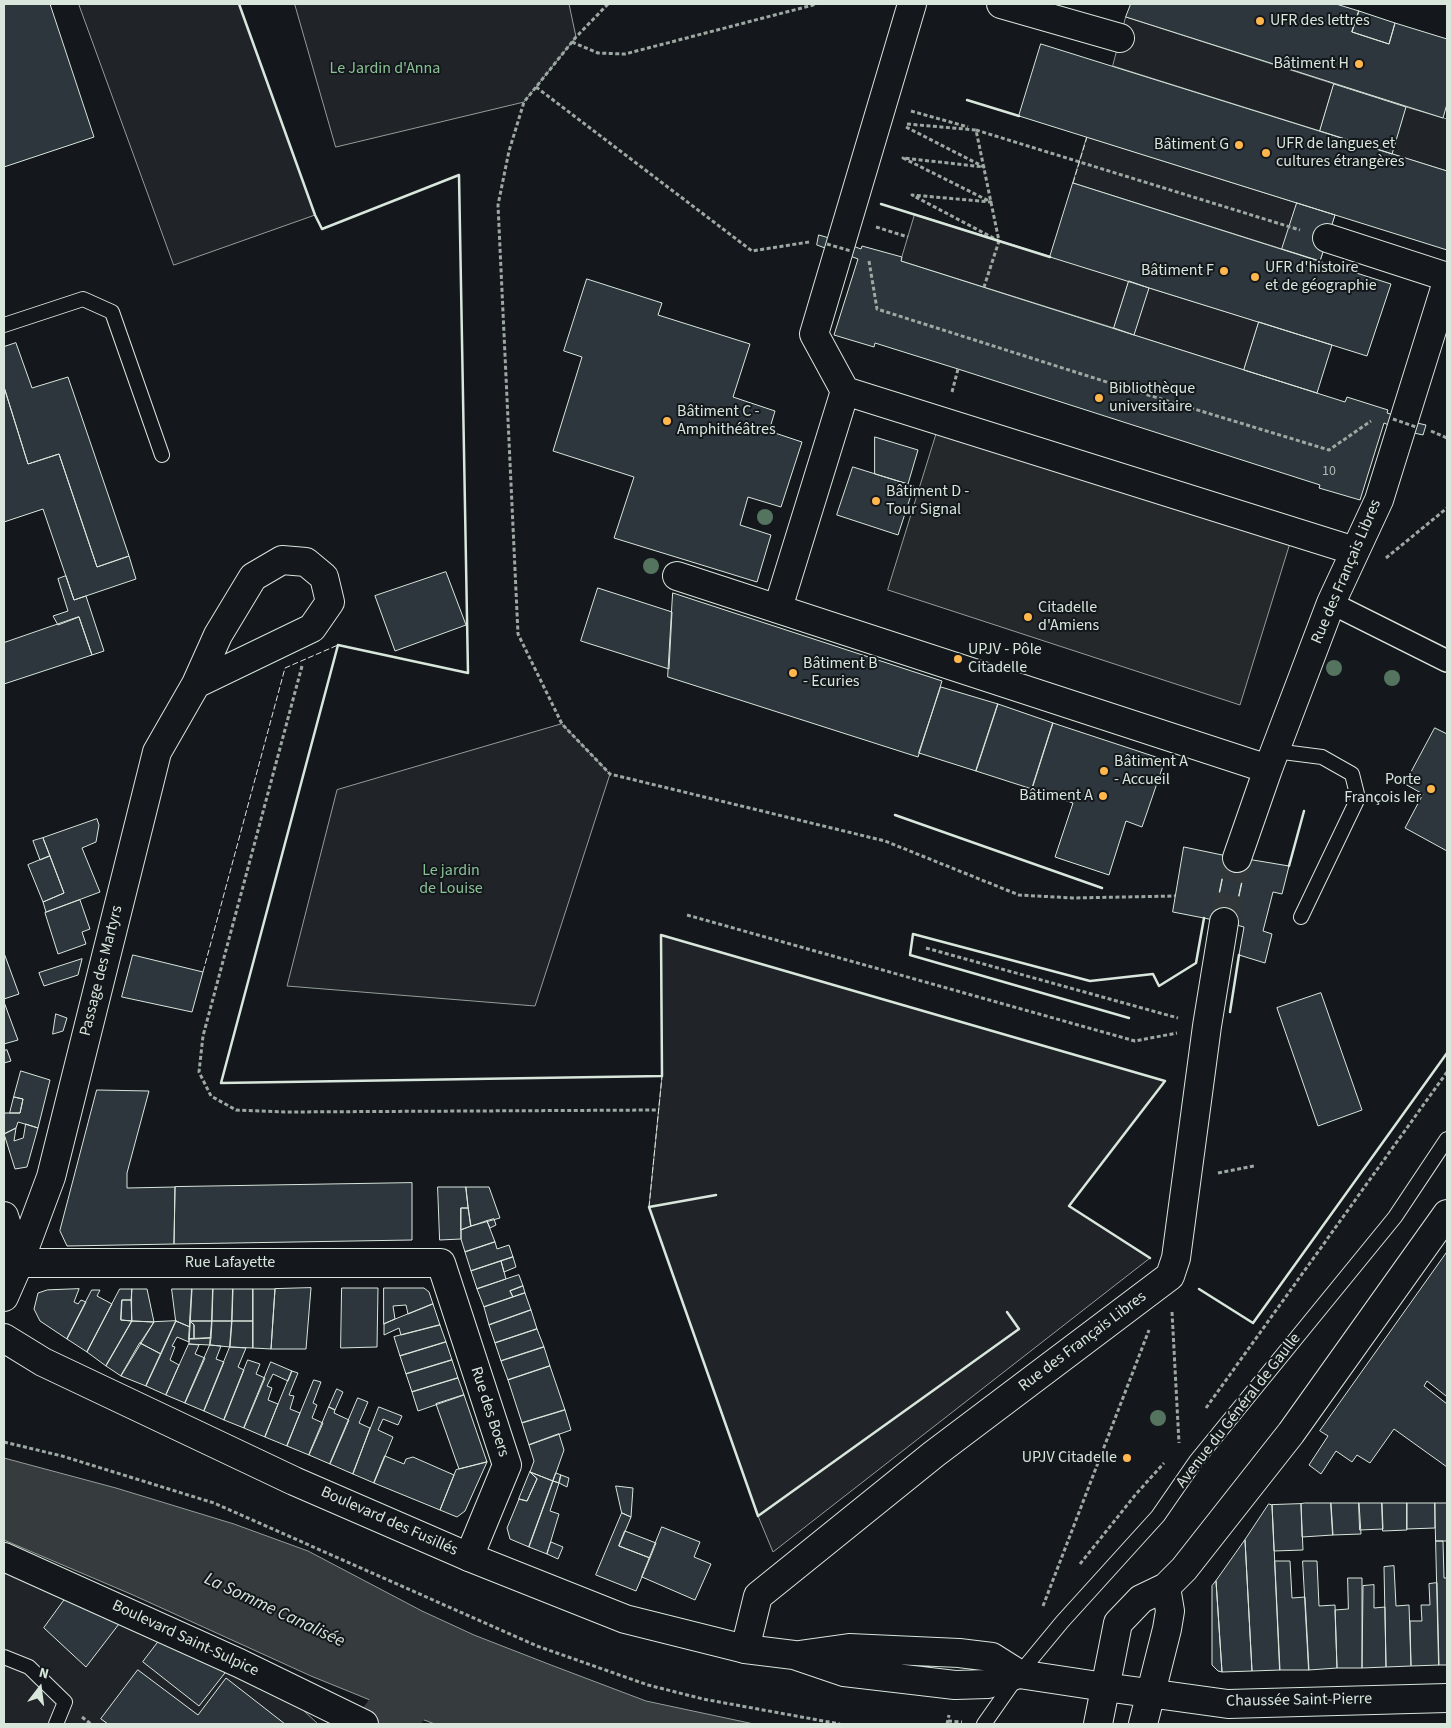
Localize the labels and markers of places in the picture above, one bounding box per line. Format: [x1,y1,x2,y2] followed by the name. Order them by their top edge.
[1270,11,1370,31] place label: UFR des lettres
[1254,15,1266,27] marker: UFR des lettres
[1273,54,1349,74] place label: Bâtiment H
[1353,58,1365,70] marker: Bâtiment H
[1276,134,1404,172] place label: UFR de langues et cultures étrangères
[1154,135,1229,155] place label: Bâtiment G
[1233,139,1245,151] marker: Bâtiment G
[1260,147,1272,159] marker: UFR de langues et cultures étrangères
[1265,258,1377,296] place label: UFR d'histoire et de géographie
[1141,261,1214,281] place label: Bâtiment F
[1218,265,1230,277] marker: Bâtiment F
[1249,271,1261,283] marker: UFR d'histoire et de géographie
[1109,379,1195,417] place label: Bibliothèque universitaire
[1093,392,1105,404] marker: Bibliothèque universitaire
[677,402,776,440] place label: Bâtiment C - Amphithéâtres
[661,415,673,427] marker: Bâtiment C - Amphithéâtres
[886,482,969,520] place label: Bâtiment D - Tour Signal
[870,495,882,507] marker: Bâtiment D - Tour Signal
[1038,598,1099,636] place label: Citadelle d'Amiens
[1022,611,1034,623] marker: Citadelle d'Amiens
[968,640,1042,678] place label: UPJV - Pôle Citadelle
[952,653,964,665] marker: UPJV - Pôle Citadelle
[803,654,878,692] place label: Bâtiment B - Ecuries
[787,667,799,679] marker: Bâtiment B - Ecuries
[1114,752,1188,790] place label: Bâtiment A - Accueil
[1098,765,1110,777] marker: Bâtiment A - Accueil
[1344,770,1421,808] place label: Porte François Ier
[1425,783,1437,795] marker: Porte François Ier
[1019,786,1093,806] place label: Bâtiment A
[1097,790,1109,802] marker: Bâtiment A
[1022,1448,1117,1468] place label: UPJV Citadelle
[1121,1452,1133,1464] marker: UPJV Citadelle

